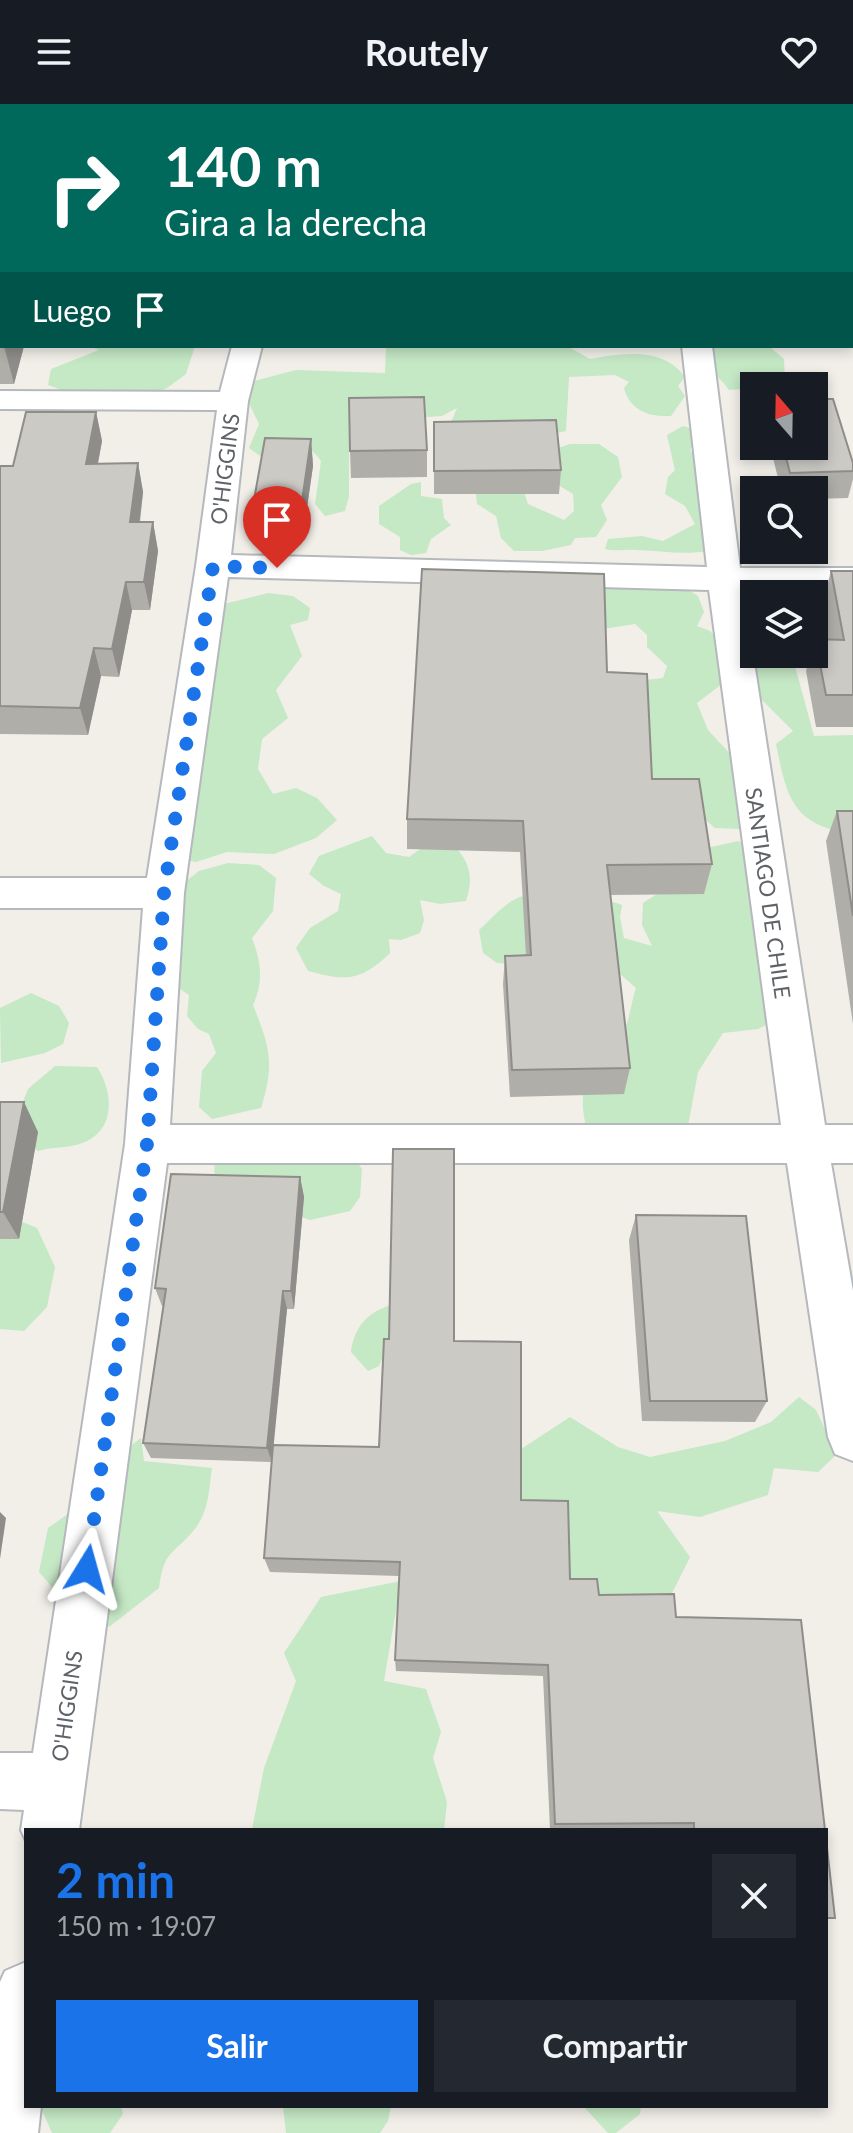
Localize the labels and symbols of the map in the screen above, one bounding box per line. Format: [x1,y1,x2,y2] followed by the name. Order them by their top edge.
[740,372,828,460] north arrow
[204,412,245,526] street label: O'HIGGINS
[243,486,311,568] pin
[740,786,797,1000] street label: SANTIAGO DE CHILE
[45,1527,129,1611] position arrow
[45,1649,88,1763] street label: O'HIGGINS

